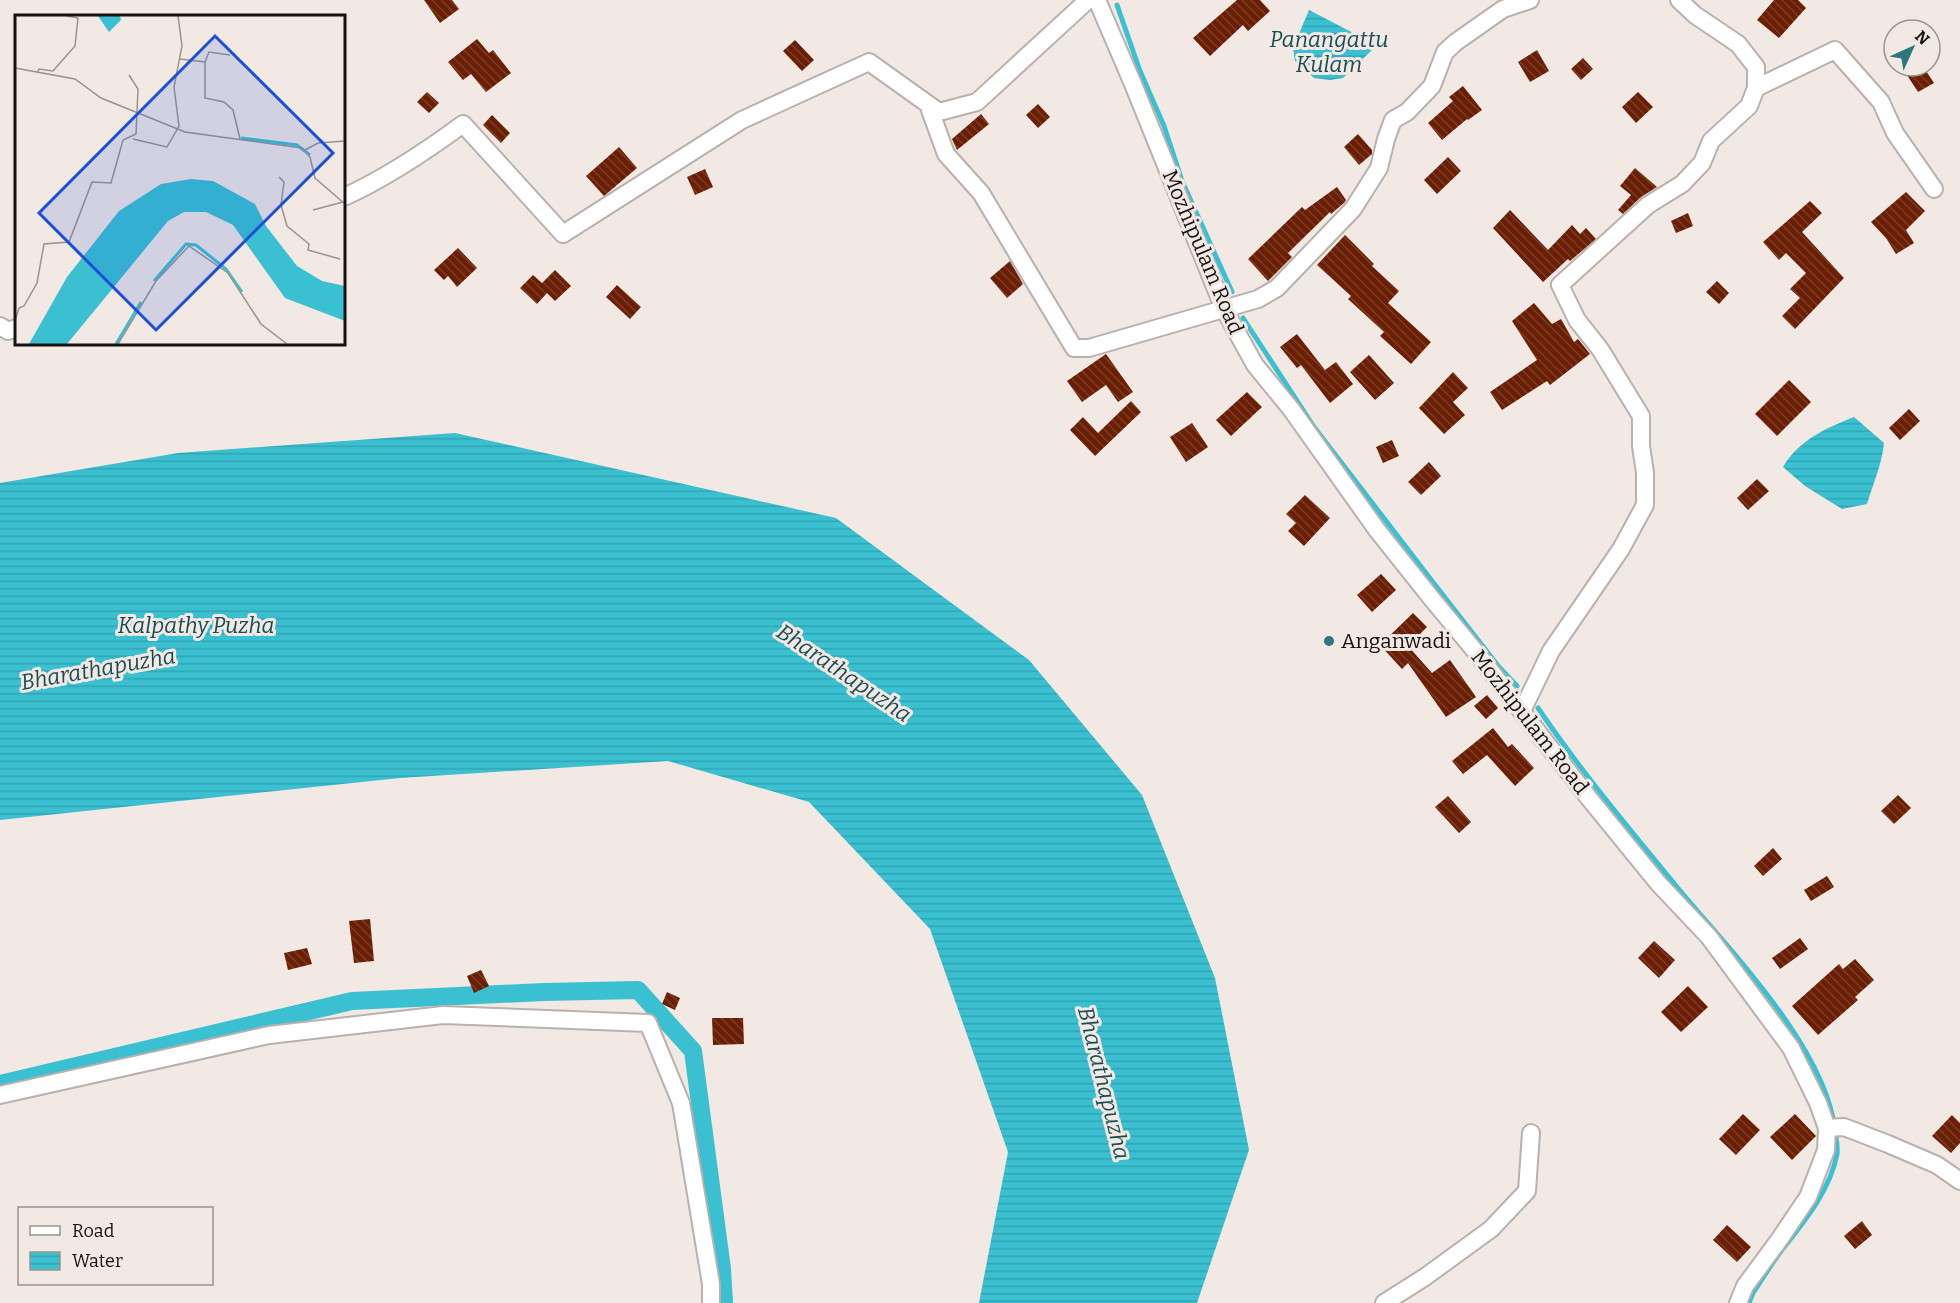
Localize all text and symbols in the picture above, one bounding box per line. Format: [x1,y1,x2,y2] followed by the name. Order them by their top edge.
[15,15,345,345] inset map
[1882,18,1942,78] north arrow
[1269,26,1389,78] water label: Panangattu Kulam
[1911,27,1933,49] text: N
[1157,166,1249,338] street label: Mozhipulam Road
[118,612,274,639] water label: Kalpathy Puzha
[772,618,916,728] water label: Bharathapuzha
[1341,628,1451,654] place label: Anganwadi
[1322,634,1336,648] marker: Anganwadi
[19,642,177,696] water label: Bharathapuzha
[1466,645,1594,799] street label: Mozhipulam Road
[1072,1004,1136,1162] water label: Bharathapuzha
[18,1207,213,1285] legend
[72,1220,115,1242] text: Road
[72,1250,123,1272] text: Water

